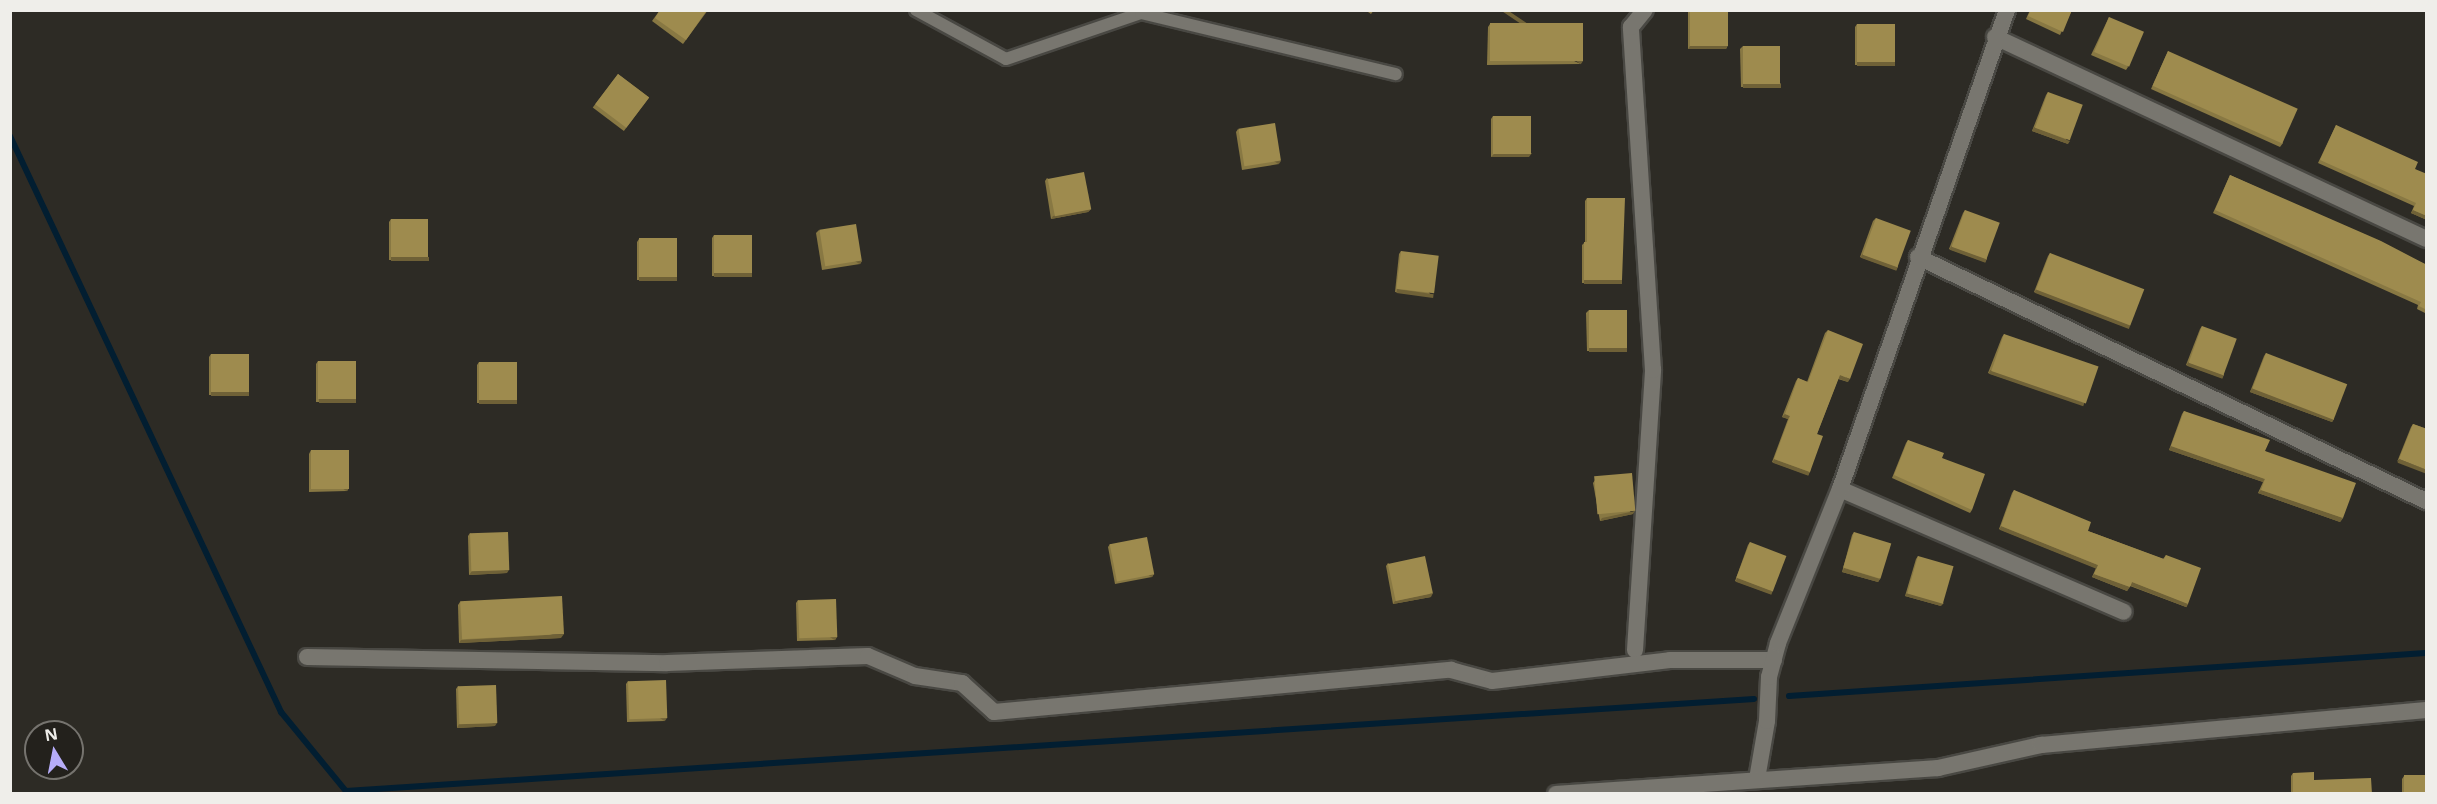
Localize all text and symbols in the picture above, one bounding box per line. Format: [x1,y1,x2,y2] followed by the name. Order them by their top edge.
[24,720,84,780] north arrow
[43,722,60,746] text: N

